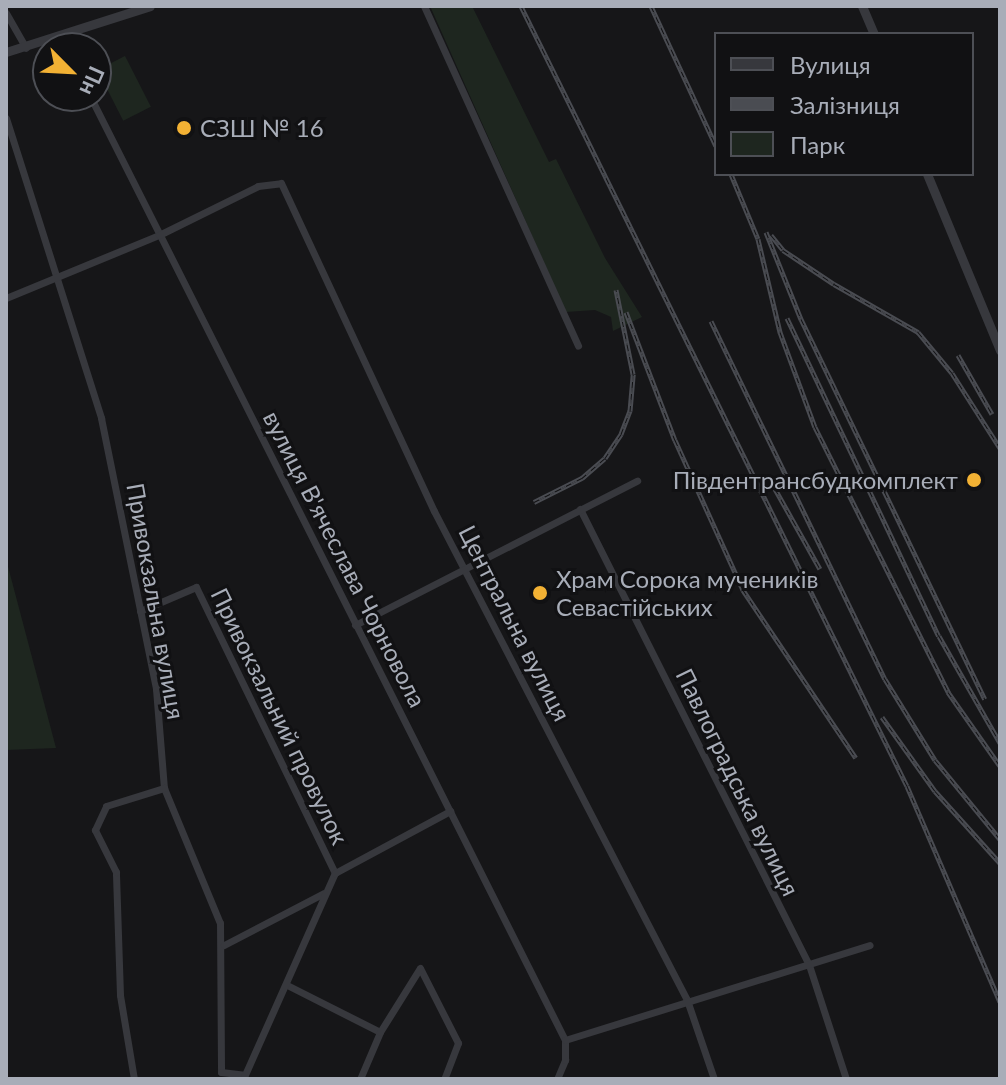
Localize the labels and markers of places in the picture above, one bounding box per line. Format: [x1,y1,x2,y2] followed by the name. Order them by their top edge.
[200,114,324,142] place label: СЗШ № 16
[175,119,193,137] marker: СЗШ № 16
[673,466,958,494] place label: Південтрансбудкомплект
[965,471,983,489] marker: Південтрансбудкомплект
[556,565,818,621] place label: Храм Сорока мучеників Севастійських
[531,584,549,602] marker: Храм Сорока мучеників Севастійських

